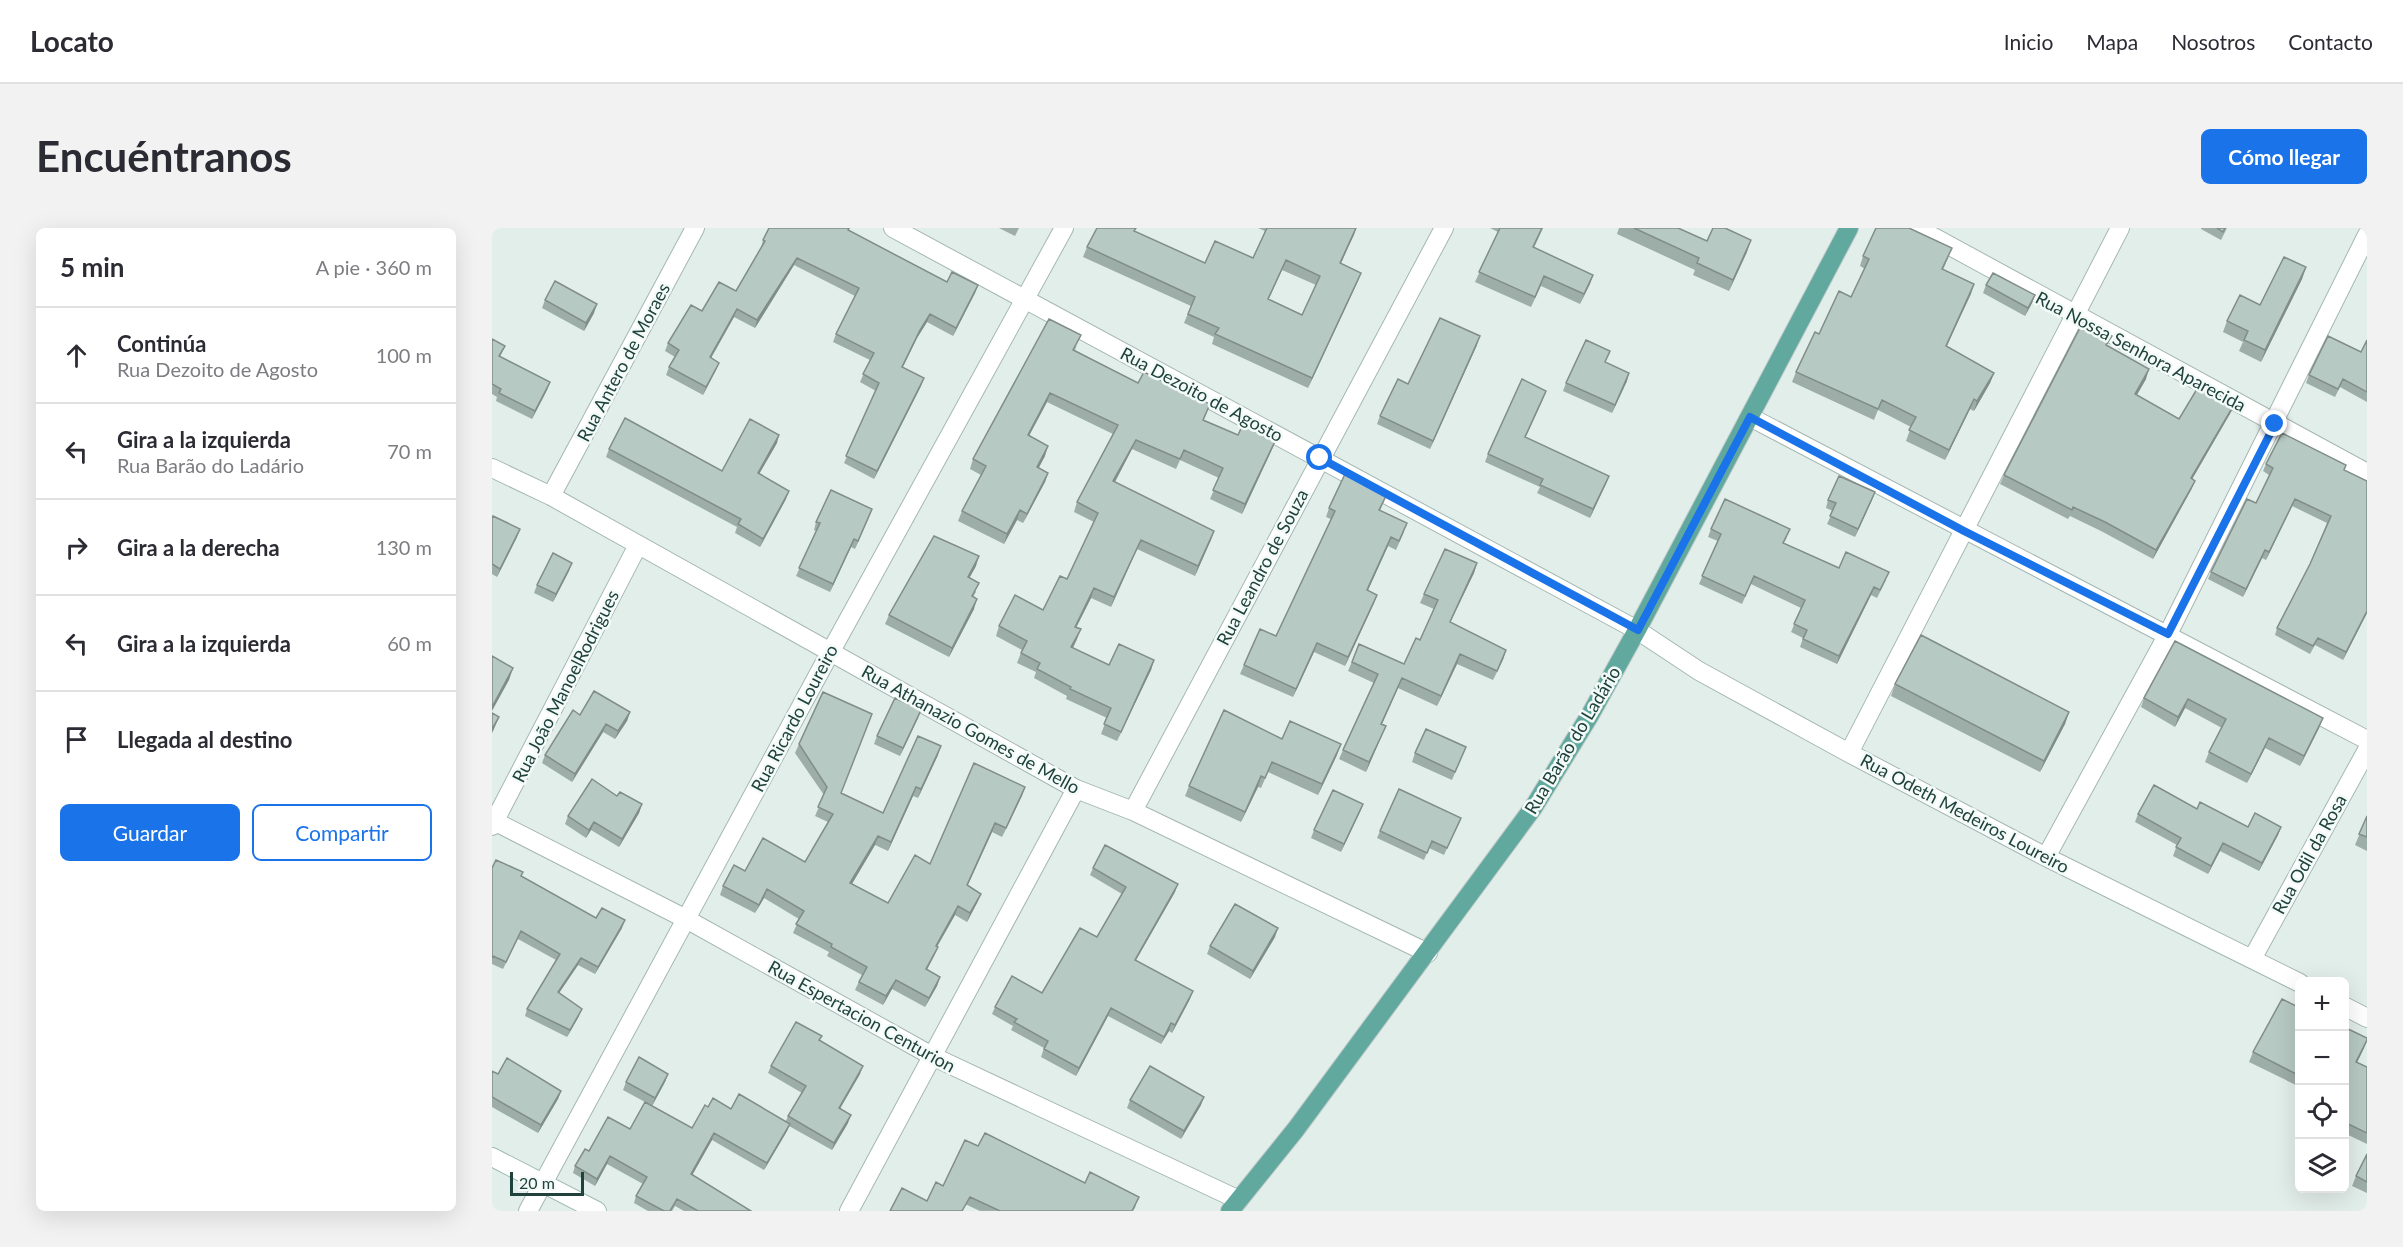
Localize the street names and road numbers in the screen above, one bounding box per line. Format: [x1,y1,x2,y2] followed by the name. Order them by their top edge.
[572,279,674,445] street label: Rua Antero de Moraes
[2032,286,2250,416] street label: Rua Nossa Senhora Aparecida
[1117,342,1287,446] street label: Rua Dezoito de Agosto
[1211,485,1313,649] street label: Rua Leandro de Souza
[507,586,623,786] street label: Rua João ManoelRodrigues
[746,641,842,795] street label: Rua Ricardo Loureiro
[858,660,1084,798] street label: Rua Athanazio Gomes de Mello
[1519,662,1625,818] street label: Rua Barão do Ladário
[1857,749,2073,877] street label: Rua Odeth Medeiros Loureiro
[2267,790,2351,918] street label: Rua Odil da Rosa
[765,955,959,1077] street label: Rua Espertacion Centurion

